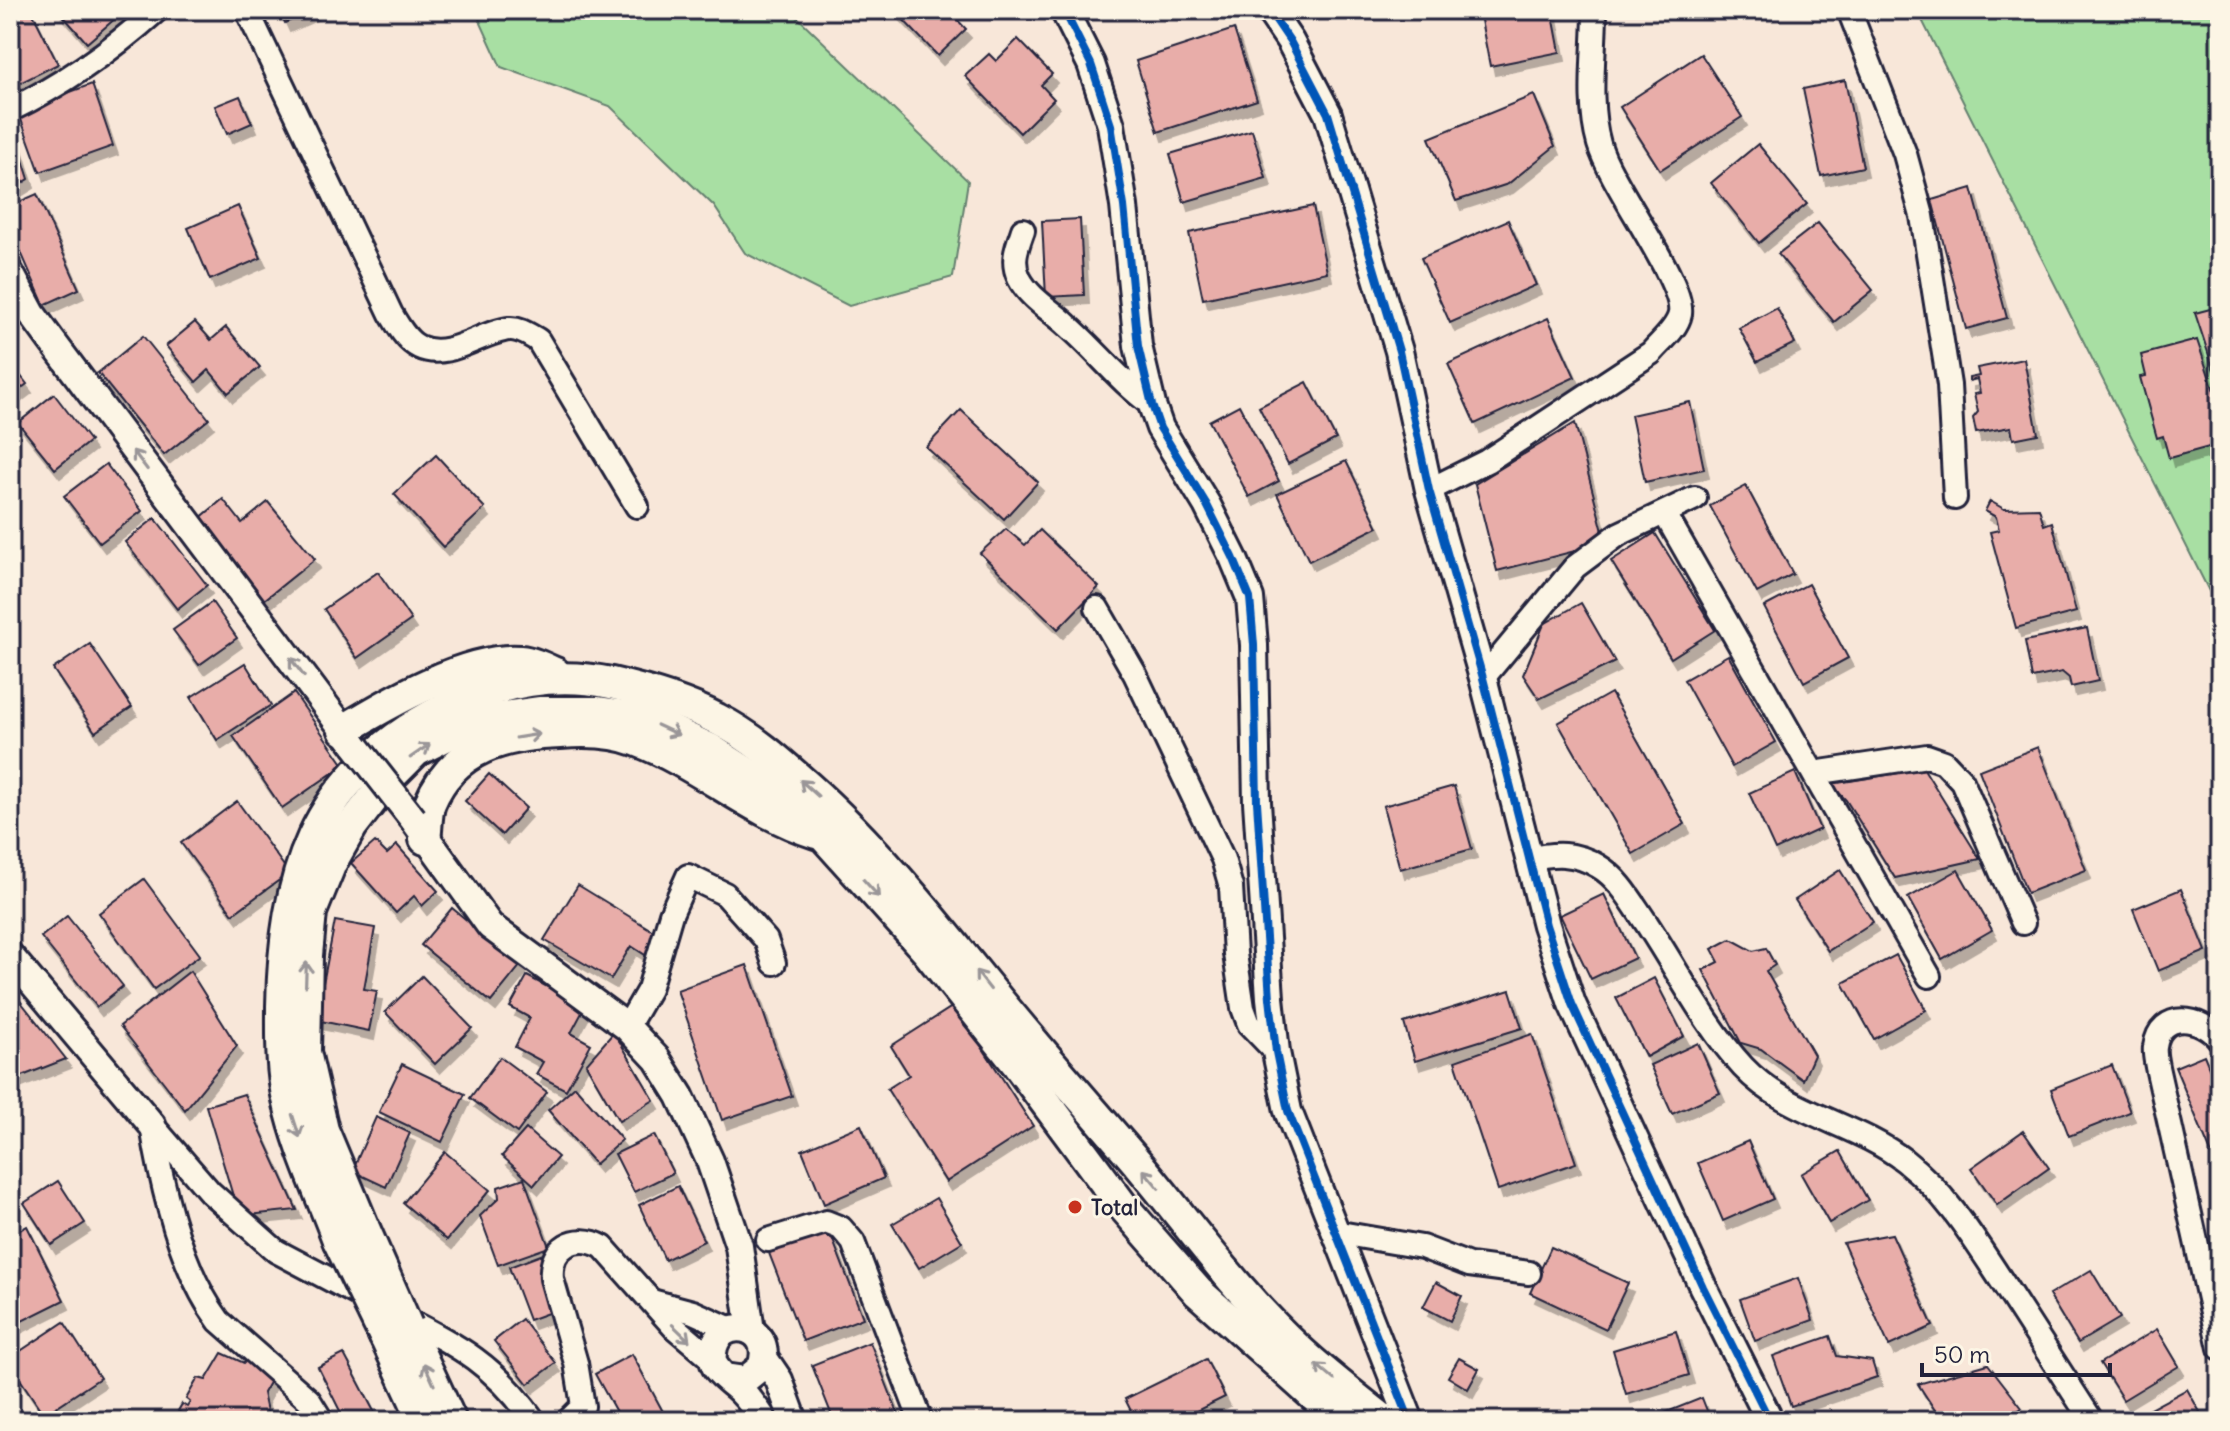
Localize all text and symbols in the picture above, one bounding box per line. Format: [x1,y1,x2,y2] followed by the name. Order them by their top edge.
[132,449,149,471] one-way arrow
[288,657,305,679] one-way arrow
[656,723,680,738] one-way arrow
[515,728,540,743] one-way arrow
[408,743,430,759] one-way arrow
[799,779,819,797] one-way arrow
[861,877,879,897] one-way arrow
[298,961,313,988] one-way arrow
[975,970,992,991] one-way arrow
[290,1114,305,1139] one-way arrow
[1142,1169,1160,1190] one-way arrow
[1091,1193,1138,1221] place label: Total
[1066,1198,1084,1216] marker: Total
[671,1323,691,1342] one-way arrow
[1922,1327,2110,1377] scale bar
[1934,1339,1990,1369] text: 50 m
[421,1362,436,1386] one-way arrow
[1315,1363,1336,1380] one-way arrow

